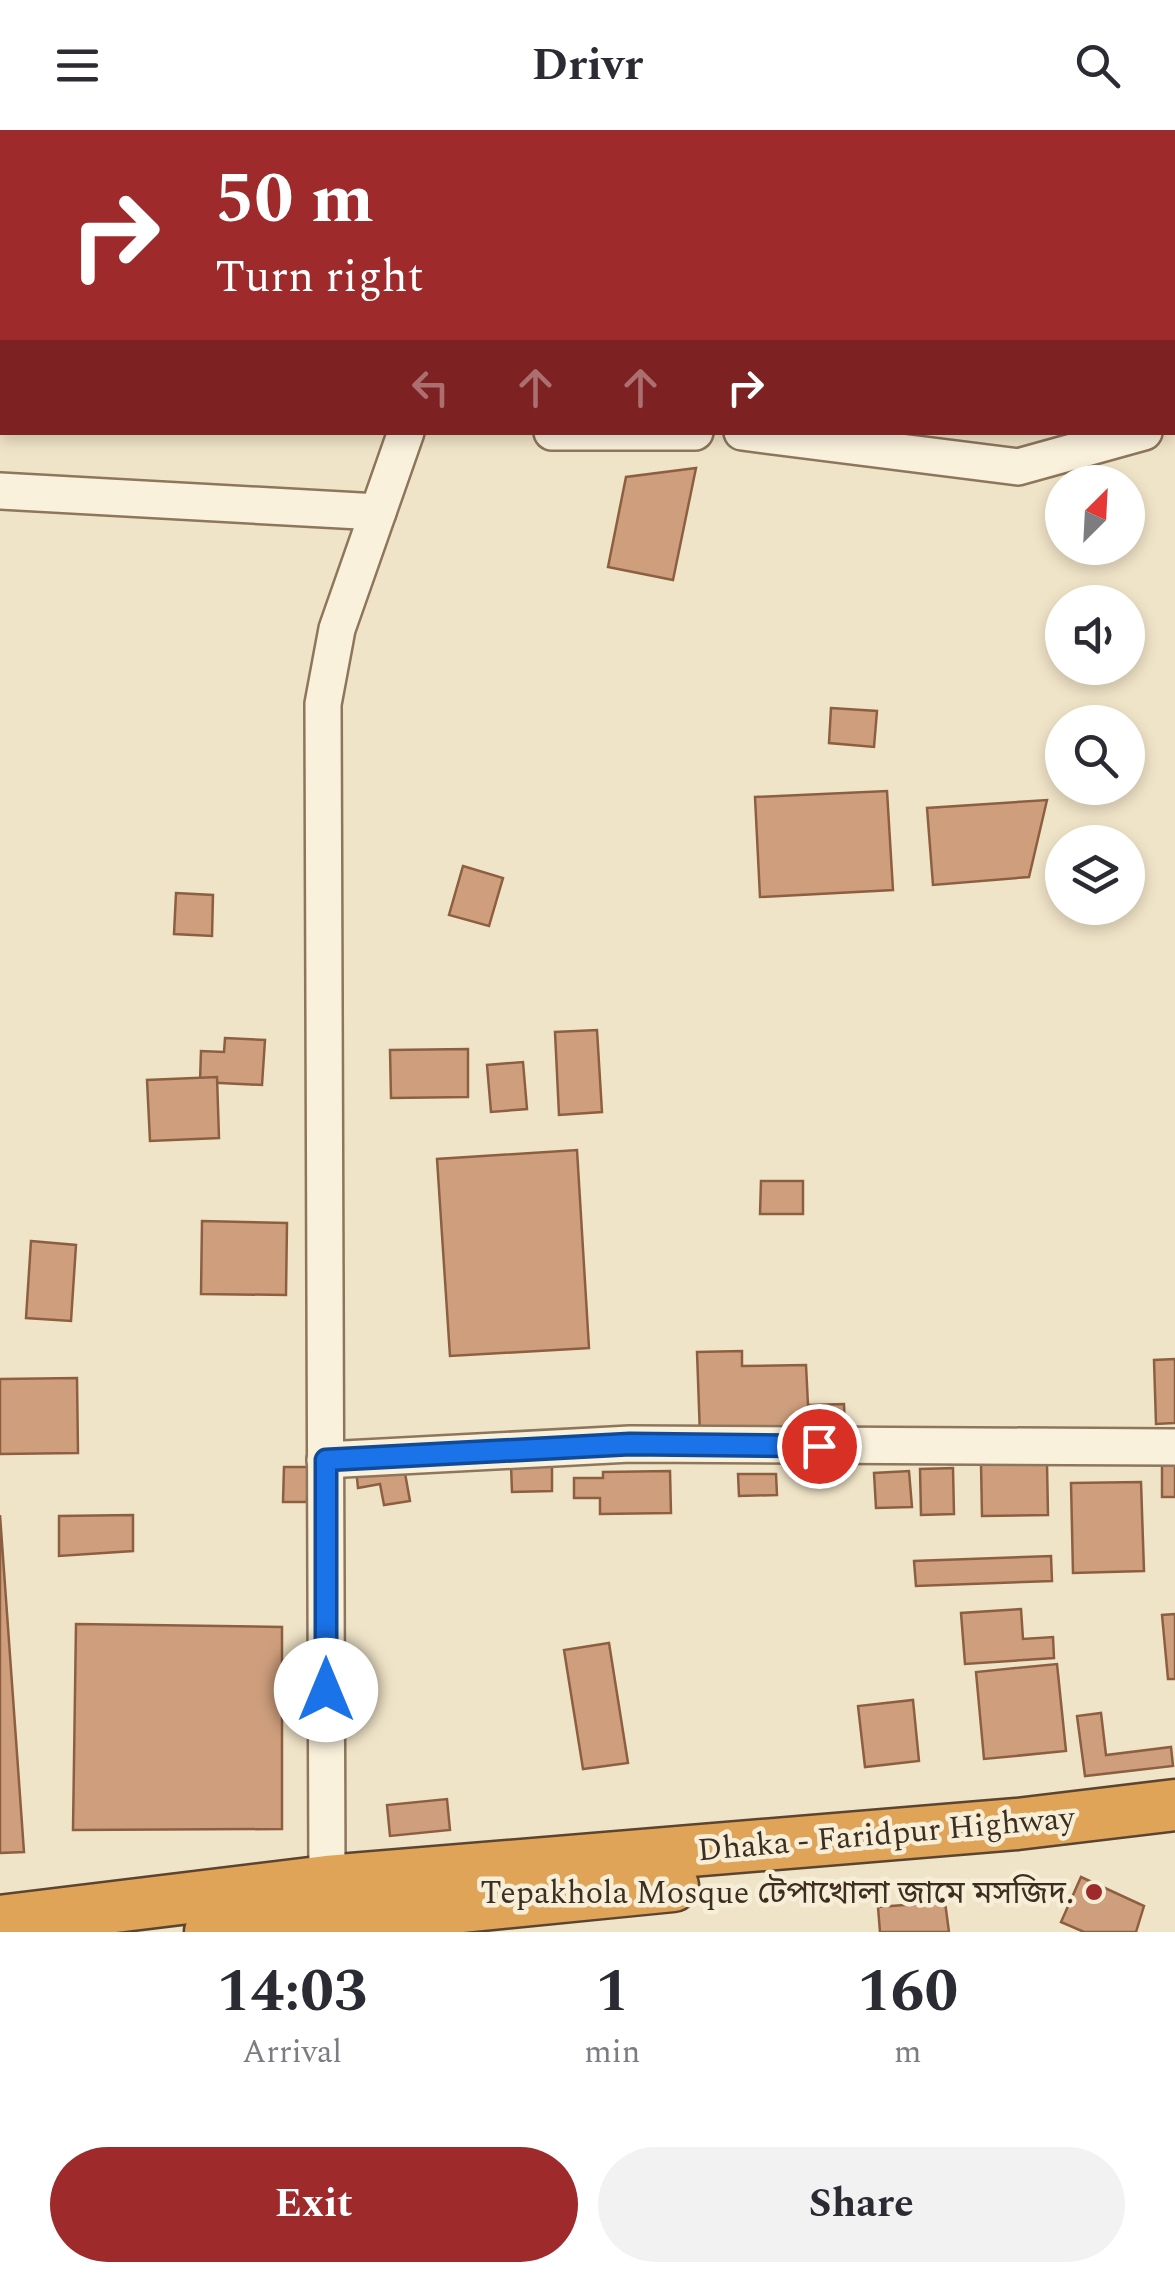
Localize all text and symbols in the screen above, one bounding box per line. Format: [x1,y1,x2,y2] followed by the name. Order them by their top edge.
[532,31,643,100] text: Drivr
[50,38,105,93] icon: menu
[1070,38,1125,93] icon: search
[215,147,374,253] text: 50 m
[50,170,180,300] icon: right
[215,243,424,312] text: Turn right
[403,360,458,415] icon: left
[508,360,563,415] icon: ahead
[613,360,668,415] icon: ahead
[718,360,773,415] icon: right
[1045,465,1145,565] north arrow
[1045,465,1145,925] map controls
[1045,585,1145,685] button: sound
[1045,705,1145,805] button: search
[1045,825,1145,925] button: layers
[777,1404,862,1489] pin
[792,1419,847,1474] icon: arrive
[274,1638,378,1742] position arrow
[696,1793,1078,1875] street label: Dhaka - Faridpur Highway
[480,1869,1074,1918] place label: Tepakhola Mosque টেপাখোলা জামে মসজিদ.
[1083,1881,1105,1903] marker: Tepakhola Mosque টেপাখোলা জামে মসজিদ.
[217,1946,368,2038] text: 14:03
[596,1946,629,2038] text: 1
[857,1946,958,2038] text: 160
[242,2028,342,2077] text: Arrival
[584,2028,640,2077] text: min
[894,2028,921,2077] text: m
[50,2147,578,2262] button: Exit
[598,2147,1125,2262] button: Share

